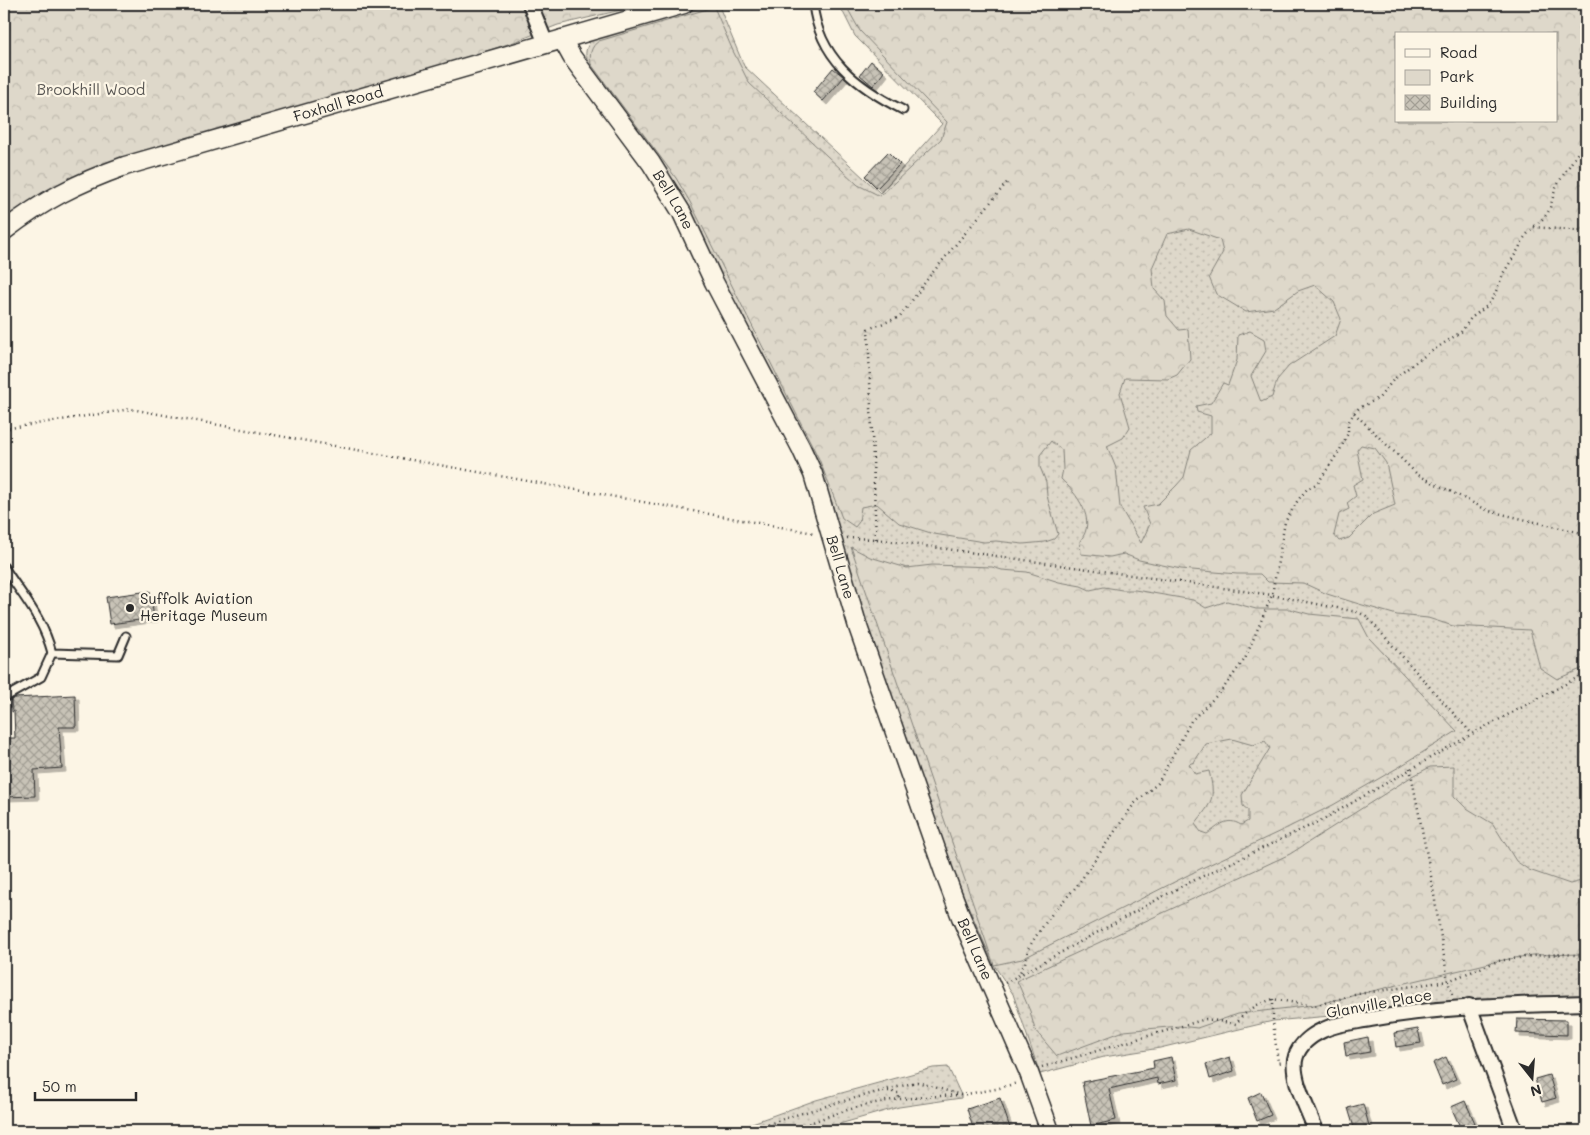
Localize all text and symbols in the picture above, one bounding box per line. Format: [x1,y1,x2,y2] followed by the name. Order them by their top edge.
[1395,32,1558,122] legend
[1440,42,1477,62] text: Road
[1440,66,1474,86] text: Park
[37,79,145,99] park label: Brookhill Wood
[291,81,385,126] street label: Foxhall Road
[1440,92,1497,112] text: Building
[649,166,699,232] street label: Bell Lane
[823,533,860,601] street label: Bell Lane
[140,588,268,625] place label: Suffolk Aviation Heritage Museum
[124,602,136,614] marker: Suffolk Aviation Heritage Museum
[954,915,998,983] street label: Bell Lane
[1324,984,1433,1022] street label: Glanville Place
[1508,1052,1558,1102] north arrow
[35,1070,136,1102] scale bar
[42,1076,77,1096] text: 50 m
[1528,1080,1544,1102] text: N

